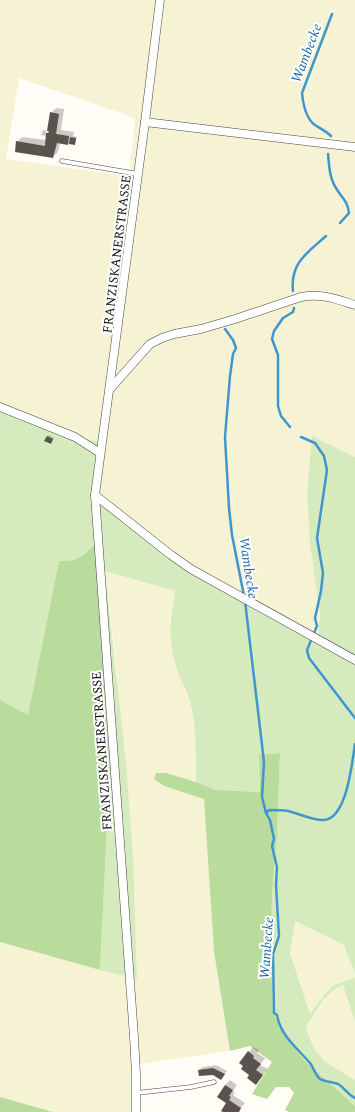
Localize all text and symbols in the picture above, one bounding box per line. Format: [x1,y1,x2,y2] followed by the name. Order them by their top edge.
[286,20,327,86] water label: Wambecke
[97,174,137,334] street label: FRANZISKANERSTRASSE
[233,536,264,600] water label: Wambecke
[86,671,118,831] street label: FRANZISKANERSTRASSE
[254,916,279,980] water label: Wambecke

